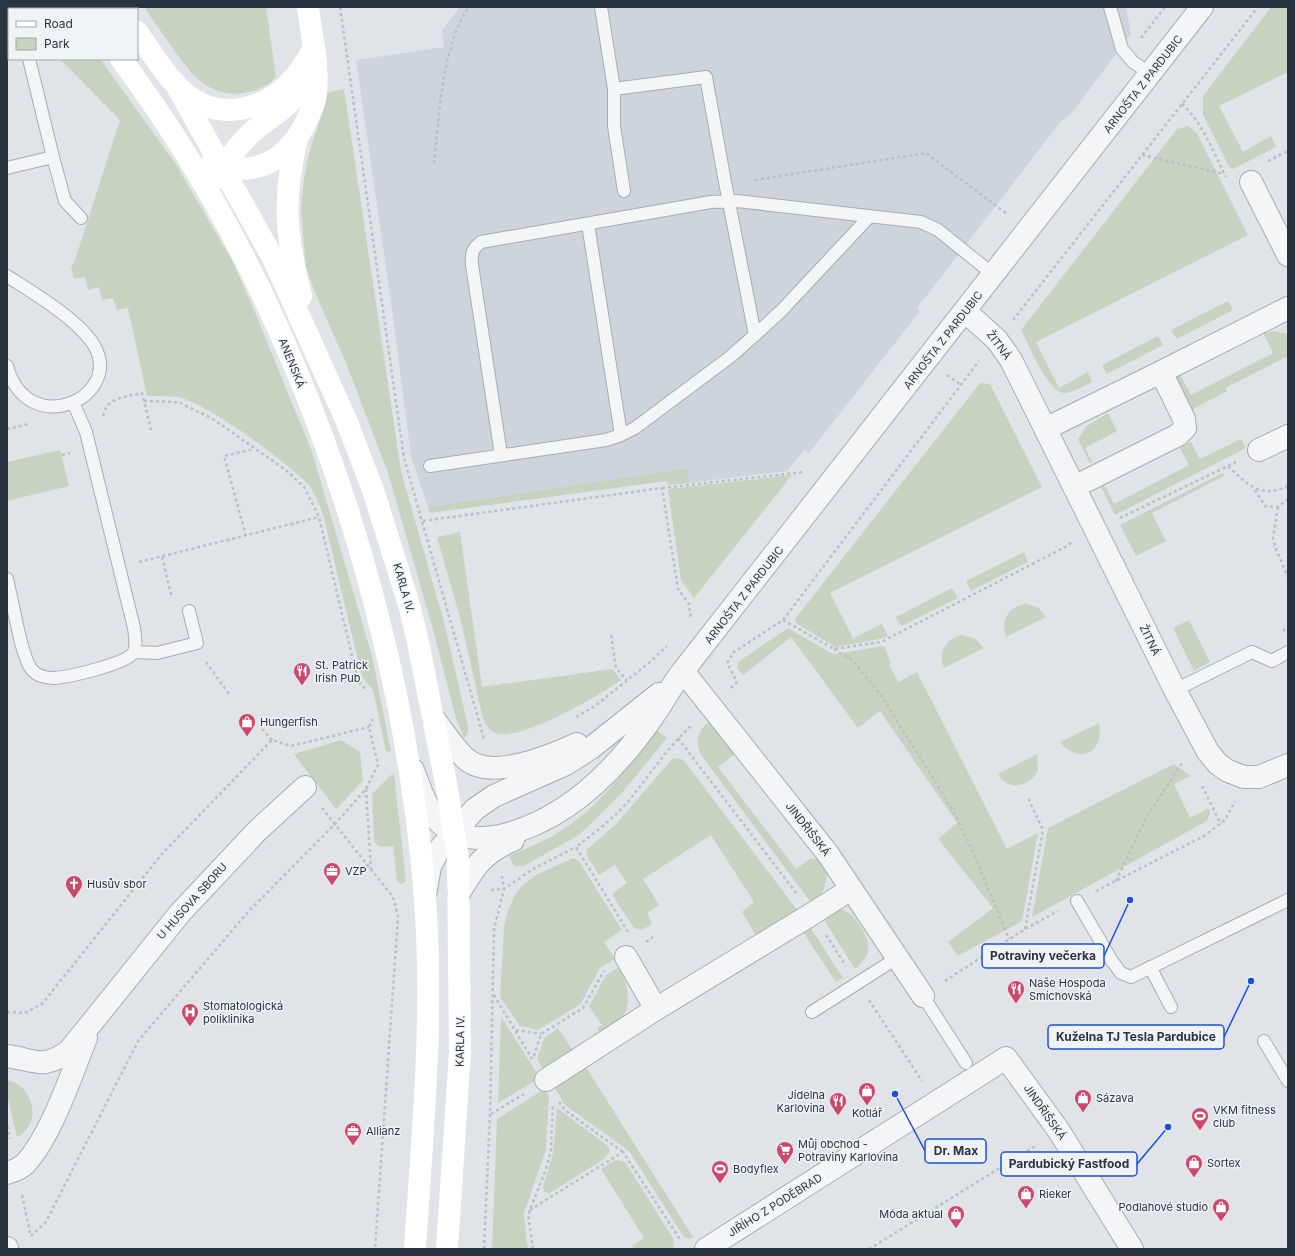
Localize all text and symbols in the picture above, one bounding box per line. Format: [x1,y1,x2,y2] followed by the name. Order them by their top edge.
[8,8,138,60] legend
[44,16,73,31] text: Road
[1100,32,1186,136] street label: ARNOŠTA Z PARDUBIC
[44,36,70,51] text: Park
[900,288,986,392] street label: ARNOŠTA Z PARDUBIC
[984,328,1015,363] street label: ŽITNÁ
[276,336,309,390] street label: ANENSKÁ
[701,543,787,647] street label: ARNOŠTA Z PARDUBIC
[390,561,418,615] street label: KARLA IV.
[1137,622,1164,658] street label: ŽITNÁ
[315,658,368,685] place label: St. Patrick Irish Pub
[292,661,312,686] restaurant icon: St. Patrick Irish Pub
[237,712,257,737] shop icon: Hungerfish
[260,715,318,729] place label: Hungerfish
[783,799,834,859] street label: JINDŘIŠSKÁ
[154,860,230,942] street label: U HUSOVA SBORU
[322,861,342,886] office icon: VZP
[345,864,367,878] place label: VZP
[64,874,84,899] church icon: Husův sbor
[87,877,147,891] place label: Husův sbor
[982,944,1104,968] callout: Potraviny večerka
[990,948,1096,963] text: Potraviny večerka
[1029,976,1106,1003] place label: Naše Hospoda Smíchovská
[1006,979,1026,1004] restaurant icon: Naše Hospoda Smíchovská
[203,999,283,1026] place label: Stomatologická poliklinika
[180,1002,200,1027] hospital icon: Stomatologická poliklinika
[453,1015,467,1067] street label: KARLA IV.
[1048,1025,1224,1049] callout: Kuželna TJ Tesla Pardubice
[1056,1029,1216,1044] text: Kuželna TJ Tesla Pardubice
[857,1081,877,1106] shop icon: Kotlář
[1021,1082,1069,1143] street label: JINDŘIŠSKÁ
[777,1088,825,1115] place label: Jídelna Karlovina
[1073,1088,1093,1113] shop icon: Sázava
[828,1091,848,1116] restaurant icon: Jídelna Karlovina
[1096,1091,1134,1105] place label: Sázava
[1213,1103,1276,1130] place label: VKM fitness club
[852,1106,883,1120] place label: Kotlář
[1190,1106,1210,1131] sports icon: VKM fitness club
[343,1121,363,1146] office icon: Allianz
[366,1124,400,1138] place label: Allianz
[798,1137,898,1164] place label: Můj obchod - Potraviny Karlovina
[925,1139,986,1163] callout: Dr. Max
[775,1140,795,1165] supermarket icon: Můj obchod - Potraviny Karlovina
[934,1143,978,1158] text: Dr. Max
[1001,1152,1137,1176] callout: Pardubický Fastfood
[1184,1153,1204,1178] shop icon: Sortex
[1009,1156,1129,1171] text: Pardubický Fastfood
[1207,1156,1241,1170] place label: Sortex
[710,1159,730,1184] sports icon: Bodyflex
[733,1162,779,1176] place label: Bodyflex
[725,1170,825,1240] street label: JIŘÍHO Z PODĚBRAD
[1016,1184,1036,1209] shop icon: Rieker
[1039,1187,1072,1201] place label: Rieker
[1211,1197,1231,1222] shop icon: Podlahové studio
[1119,1200,1208,1214] place label: Podlahové studio
[946,1204,966,1229] shop icon: Móda aktual
[879,1207,943,1221] place label: Móda aktual

